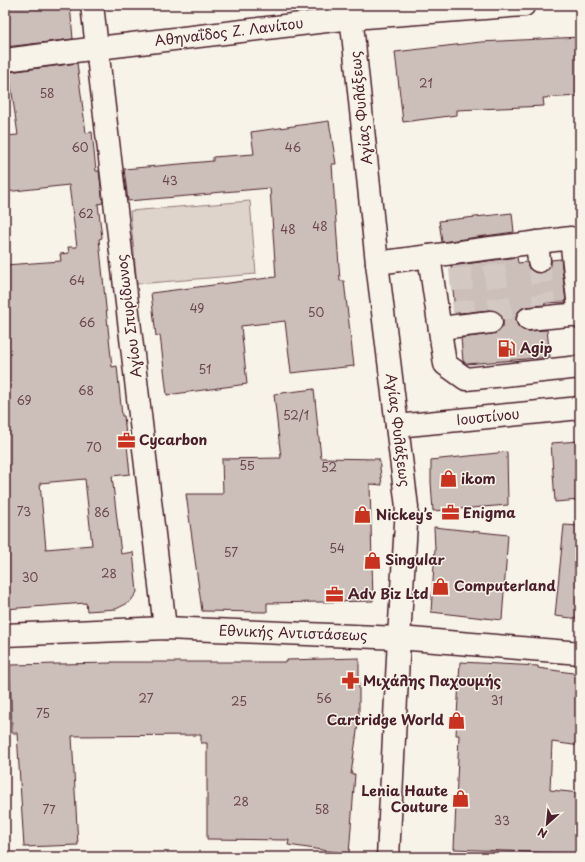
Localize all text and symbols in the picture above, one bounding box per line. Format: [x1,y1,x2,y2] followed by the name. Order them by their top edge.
[153,12,305,51] street label: Αθηναΐδος Ζ. Λανίτου
[344,50,377,166] street label: Αγίας Φυλάξεως
[419,74,433,92] house number: 21
[39,84,55,102] house number: 58
[71,138,89,156] house number: 60
[285,138,301,156] house number: 46
[162,171,178,189] house number: 43
[78,204,94,222] house number: 62
[312,217,328,235] house number: 48
[280,220,296,238] house number: 48
[111,253,146,379] street label: Αγίου Σπυρίδωνος
[69,271,85,289] house number: 64
[190,299,204,317] house number: 49
[308,303,324,321] house number: 50
[79,313,95,331] house number: 66
[520,337,553,358] place label: Agip
[497,338,517,358] fuel station icon: Agip
[199,360,211,378] house number: 51
[381,372,416,488] street label: Αγίας Φυλάξεως
[78,381,94,399] house number: 68
[16,391,32,409] house number: 69
[455,403,521,430] street label: Ιουστίνου
[283,406,309,424] house number: 52/1
[139,429,208,450] place label: Cycarbon
[116,430,136,450] office icon: Cycarbon
[86,438,102,456] house number: 70
[239,456,255,474] house number: 55
[321,458,337,476] house number: 52
[461,468,496,489] place label: ikom
[438,469,458,489] shop icon: ikom
[17,502,31,520] house number: 73
[463,502,516,523] place label: Enigma
[94,503,110,521] house number: 86
[440,503,460,523] office icon: Enigma
[376,504,433,525] place label: Nickey’s
[353,505,373,525] shop icon: Nickey’s
[329,539,345,557] house number: 54
[224,543,238,561] house number: 57
[385,549,446,570] place label: Singular
[362,550,382,570] shop icon: Singular
[101,564,117,582] house number: 28
[22,568,39,586] house number: 30
[454,575,556,596] place label: Computerland
[431,576,451,596] shop icon: Computerland
[348,583,429,604] place label: Adv Biz Ltd
[325,584,345,604] office icon: Adv Biz Ltd
[218,619,368,646] street label: Εθνικής Αντιστάσεως
[363,670,502,691] place label: Μιχάλης Παχουμής
[340,671,360,691] pharmacy icon: Μιχάλης Παχουμής
[139,689,154,707] house number: 27
[316,689,332,707] house number: 56
[491,691,503,709] house number: 31
[231,692,247,710] house number: 25
[36,704,50,722] house number: 75
[327,709,445,730] place label: Cartridge World
[447,710,467,730] shop icon: Cartridge World
[361,780,448,817] place label: Lenia Haute Couture
[451,789,471,809] shop icon: Lenia Haute Couture
[233,792,249,810] house number: 28
[42,800,56,818] house number: 77
[314,800,330,818] house number: 58
[527,804,567,844] north arrow
[494,811,510,829] house number: 33
[534,824,550,843] text: N

